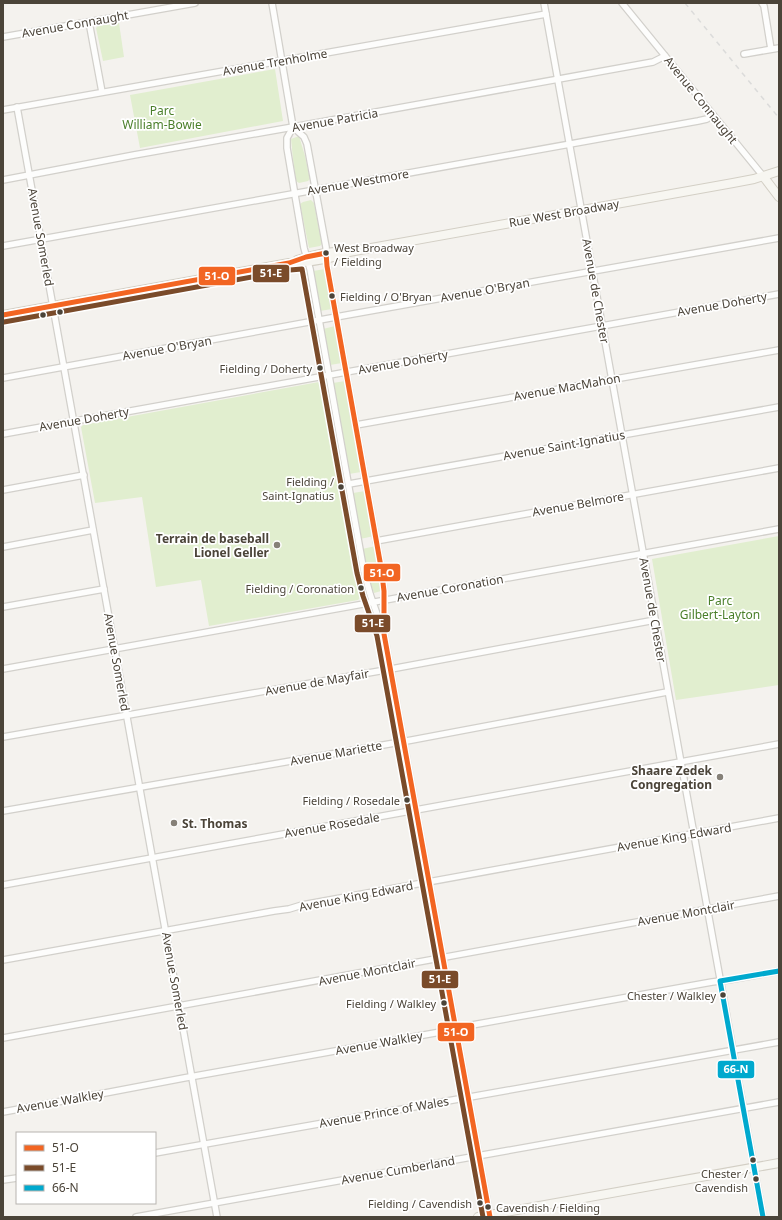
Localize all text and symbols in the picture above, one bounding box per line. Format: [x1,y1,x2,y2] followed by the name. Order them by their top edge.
[20,6,130,42] street label: Avenue Connaught
[221,44,329,80] street label: Avenue Trenholme
[660,53,742,148] street label: Avenue Connaught
[122,102,202,133] park label: Parc William-Bowie
[291,104,379,136] street label: Avenue Patricia
[306,165,410,199] street label: Avenue Westmore
[24,187,58,287] street label: Avenue Somerled
[507,195,621,231] street label: Rue West Broadway
[578,237,614,345] street label: Avenue de Chester
[334,240,414,269] place label: West Broadway / Fielding
[321,248,331,258] marker: West Broadway / Fielding
[252,264,290,283] line badge: 51-E
[260,265,282,280] text: 51-E
[198,266,236,286] line badge: 51-O
[205,268,230,283] text: 51-O
[439,274,531,306] street label: Avenue O'Bryan
[676,288,769,320] street label: Avenue Doherty
[340,289,432,304] place label: Fielding / O'Bryan
[327,291,337,301] marker: Fielding / O'Bryan
[55,307,65,317] unlabelled marker
[38,310,48,320] unlabelled marker
[121,332,213,364] street label: Avenue O'Bryan
[357,346,450,378] street label: Avenue Doherty
[220,361,312,376] place label: Fielding / Doherty
[315,363,325,373] marker: Fielding / Doherty
[512,369,622,405] street label: Avenue MacMahon
[38,403,131,435] street label: Avenue Doherty
[502,426,627,464] street label: Avenue Saint-Ignatius
[262,474,334,503] place label: Fielding / Saint-Ignatius
[336,482,346,492] marker: Fielding / Saint-Ignatius
[531,488,625,520] street label: Avenue Belmore
[156,530,270,561] place label: Terrain de baseball Lionel Geller
[272,540,282,550] marker: Terrain de baseball Lionel Geller
[635,556,671,664] street label: Avenue de Chester
[363,563,401,582] line badge: 51-O
[370,565,395,580] text: 51-O
[395,570,505,606] street label: Avenue Coronation
[246,581,354,596] place label: Fielding / Coronation
[356,583,366,593] marker: Fielding / Coronation
[680,592,760,623] park label: Parc Gilbert-Layton
[100,612,134,712] street label: Avenue Somerled
[354,614,391,633] line badge: 51-E
[362,615,384,630] text: 51-E
[264,664,370,700] street label: Avenue de Mayfair
[289,737,384,769] street label: Avenue Mariette
[630,762,713,793] place label: Shaare Zedek Congregation
[715,772,725,782] marker: Shaare Zedek Congregation
[302,793,400,808] place label: Fielding / Rosedale
[402,795,412,805] marker: Fielding / Rosedale
[283,808,381,842] street label: Avenue Rosedale
[182,815,247,832] place label: St. Thomas
[169,818,179,828] marker: St. Thomas
[615,819,733,855] street label: Avenue King Edward
[297,877,415,915] street label: Avenue King Edward
[636,896,736,930] street label: Avenue Montclair
[158,931,192,1031] street label: Avenue Somerled
[317,954,417,990] street label: Avenue Montclair
[421,970,459,989] line badge: 51-E
[429,971,451,986] text: 51-E
[627,988,716,1003] place label: Chester / Walkley
[718,990,728,1000] marker: Chester / Walkley
[346,996,436,1011] place label: Fielding / Walkley
[439,998,449,1008] marker: Fielding / Walkley
[437,1022,475,1042] line badge: 51-O
[444,1024,469,1039] text: 51-O
[334,1027,425,1059] street label: Avenue Walkley
[717,1060,755,1079] line badge: 66-N
[723,1061,749,1076] text: 66-N
[15,1085,106,1117] street label: Avenue Walkley
[318,1092,450,1132] street label: Avenue Prince of Wales
[16,1132,156,1204] legend
[52,1139,79,1156] text: 51-O
[340,1152,456,1188] street label: Avenue Cumberland
[748,1155,758,1165] unlabelled marker
[52,1159,76,1176] text: 51-E
[695,1166,748,1195] place label: Chester / Cavendish
[751,1174,761,1184] marker: Chester / Cavendish
[52,1179,79,1196] text: 66-N
[368,1196,472,1211] place label: Fielding / Cavendish
[475,1198,485,1208] marker: Fielding / Cavendish
[496,1200,600,1215] place label: Cavendish / Fielding
[483,1202,493,1212] marker: Cavendish / Fielding

